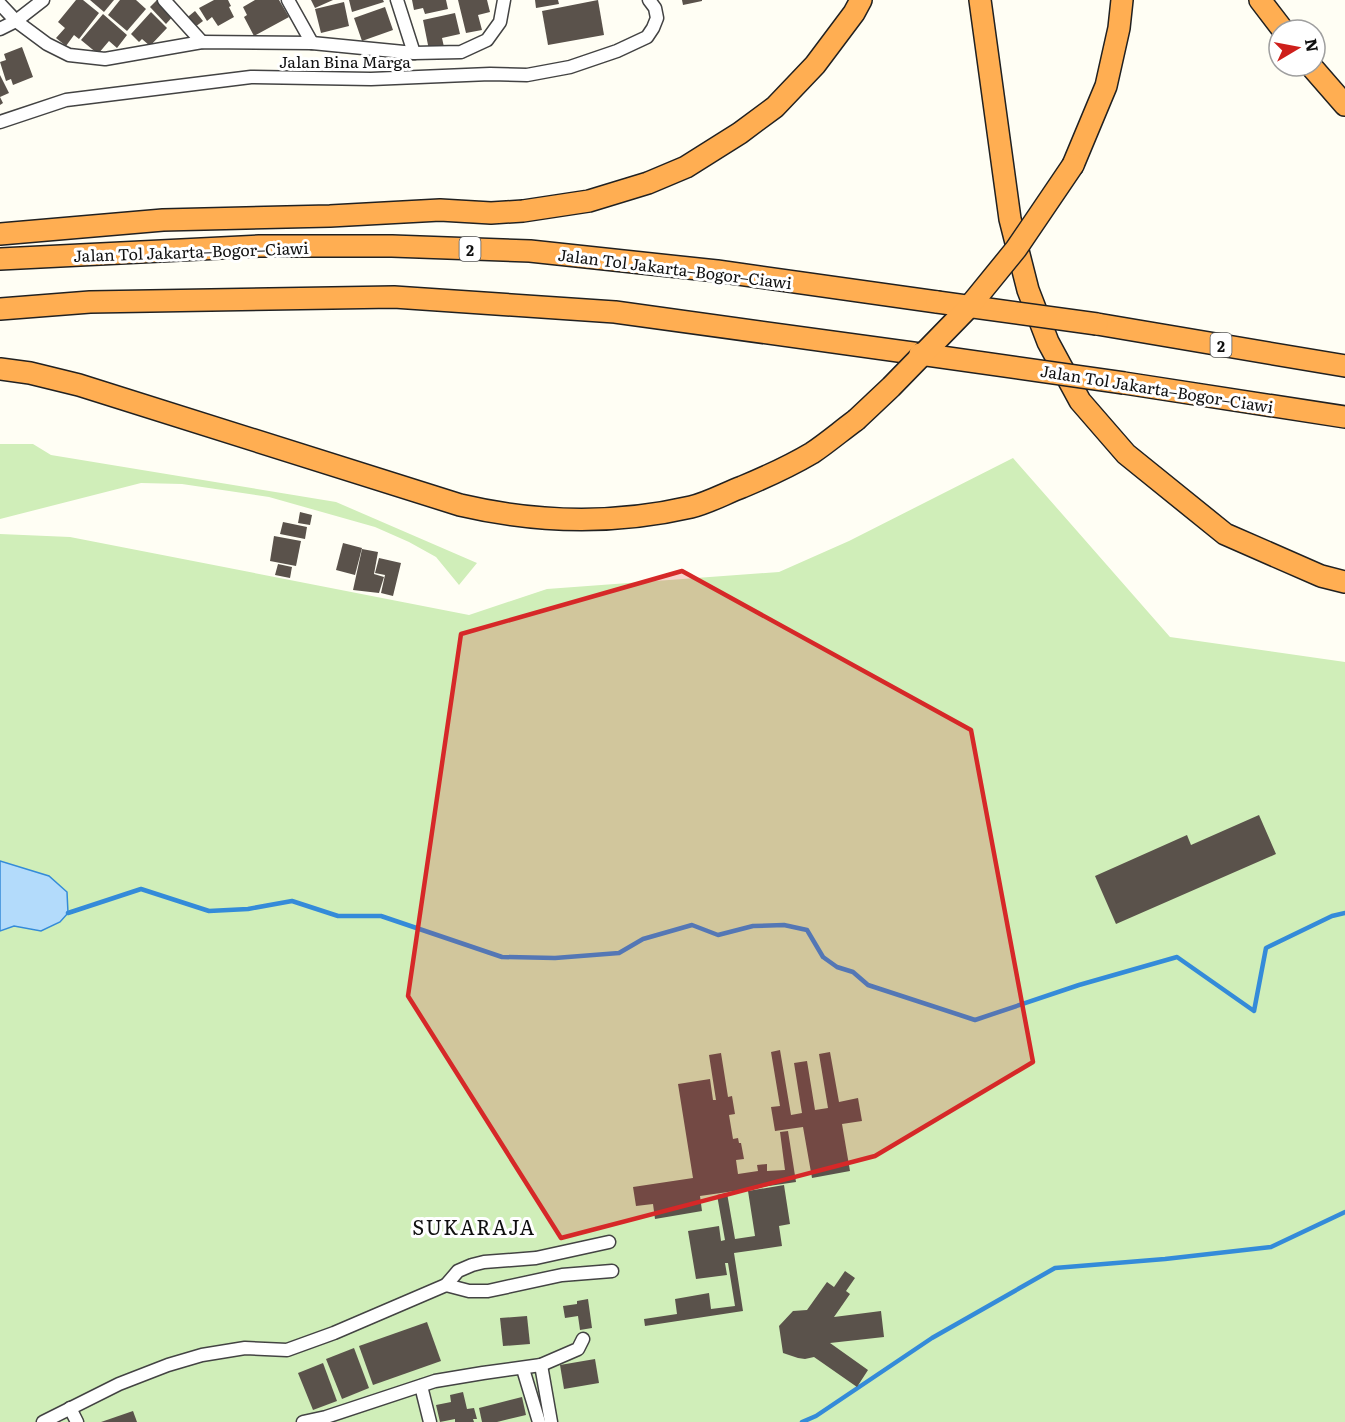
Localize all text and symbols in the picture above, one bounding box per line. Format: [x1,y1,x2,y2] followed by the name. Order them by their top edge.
[1267,18,1327,78] north arrow
[1300,37,1326,54] text: N
[279,49,411,73] street label: Jalan Bina Marga
[73,235,309,267] street label: Jalan Tol Jakarta–Bogor–Ciawi
[460,237,480,261] road number: 2
[557,242,793,294] street label: Jalan Tol Jakarta–Bogor–Ciawi
[1210,333,1232,357] road number: 2
[1039,358,1275,418] street label: Jalan Tol Jakarta–Bogor–Ciawi
[412,1211,536,1241] district label: SUKARAJA

